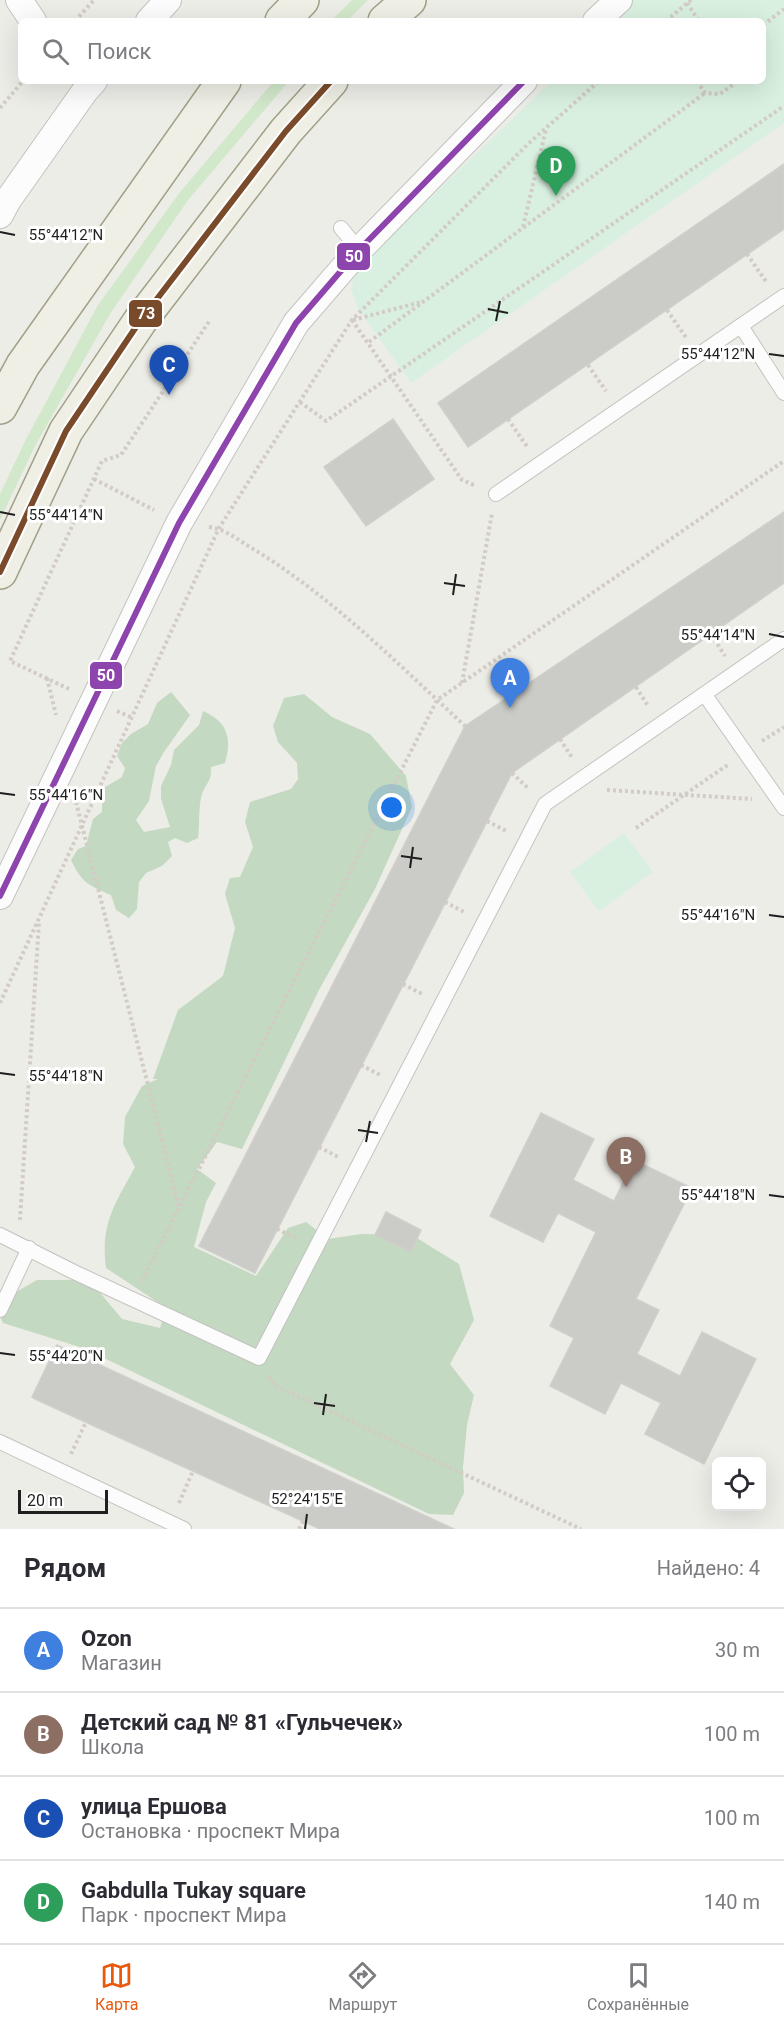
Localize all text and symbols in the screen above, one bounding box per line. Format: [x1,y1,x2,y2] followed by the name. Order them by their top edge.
[18,18,766,84] search box
[39,35,72,68] icon: search
[87,39,151,64] text: Поиск
[536,146,576,196] pin: D
[29,226,103,244] text: 55°44'12"N
[336,242,371,271] line badge: 50
[345,247,363,266] text: 50
[128,299,163,328] line badge: 73
[137,304,155,323] text: 73
[681,345,755,363] text: 55°44'12"N
[150,346,188,395] pin: C
[29,506,103,524] text: 55°44'14"N
[681,626,755,644] text: 55°44'14"N
[490,658,530,708] pin: A
[89,661,123,690] line badge: 50
[97,666,115,685] text: 50
[29,786,103,804] text: 55°44'16"N
[377,793,406,822] your location
[681,906,755,924] text: 55°44'16"N
[29,1067,103,1085] text: 55°44'18"N
[606,1138,646,1187] pin: B
[681,1186,755,1204] text: 55°44'18"N
[29,1347,103,1365] text: 55°44'20"N
[712,1457,766,1511] map controls
[712,1457,766,1511] button: locate
[18,1487,108,1514] scale bar
[271,1490,344,1508] text: 52°24'15"E
[27,1491,63,1510] text: 20 m
[24,1553,106,1583] text: Рядом
[657,1556,760,1580] text: Найдено: 4
[81,1626,132,1651] text: Ozon
[37,1638,50,1662] text: A
[715,1638,760,1662] text: 30 m
[81,1651,162,1675] text: Магазин
[81,1710,403,1735] text: Детский сад № 81 «Гульчечек»
[37,1722,50,1746] text: B
[704,1722,760,1746] text: 100 m
[81,1735,144,1759] text: Школа
[81,1794,227,1819] text: улица Ершова
[37,1806,50,1830] text: C
[704,1806,760,1830] text: 100 m
[81,1819,340,1843] text: Остановка · проспект Мира
[81,1878,306,1903] text: Gabdulla Tukay square
[37,1890,50,1914] text: D
[704,1890,760,1914] text: 140 m
[81,1903,287,1927] text: Парк · проспект Мира
[95,1959,139,2014] tab: Карта
[328,1959,397,2014] tab: Маршрут
[587,1959,689,2014] tab: Сохранённые

